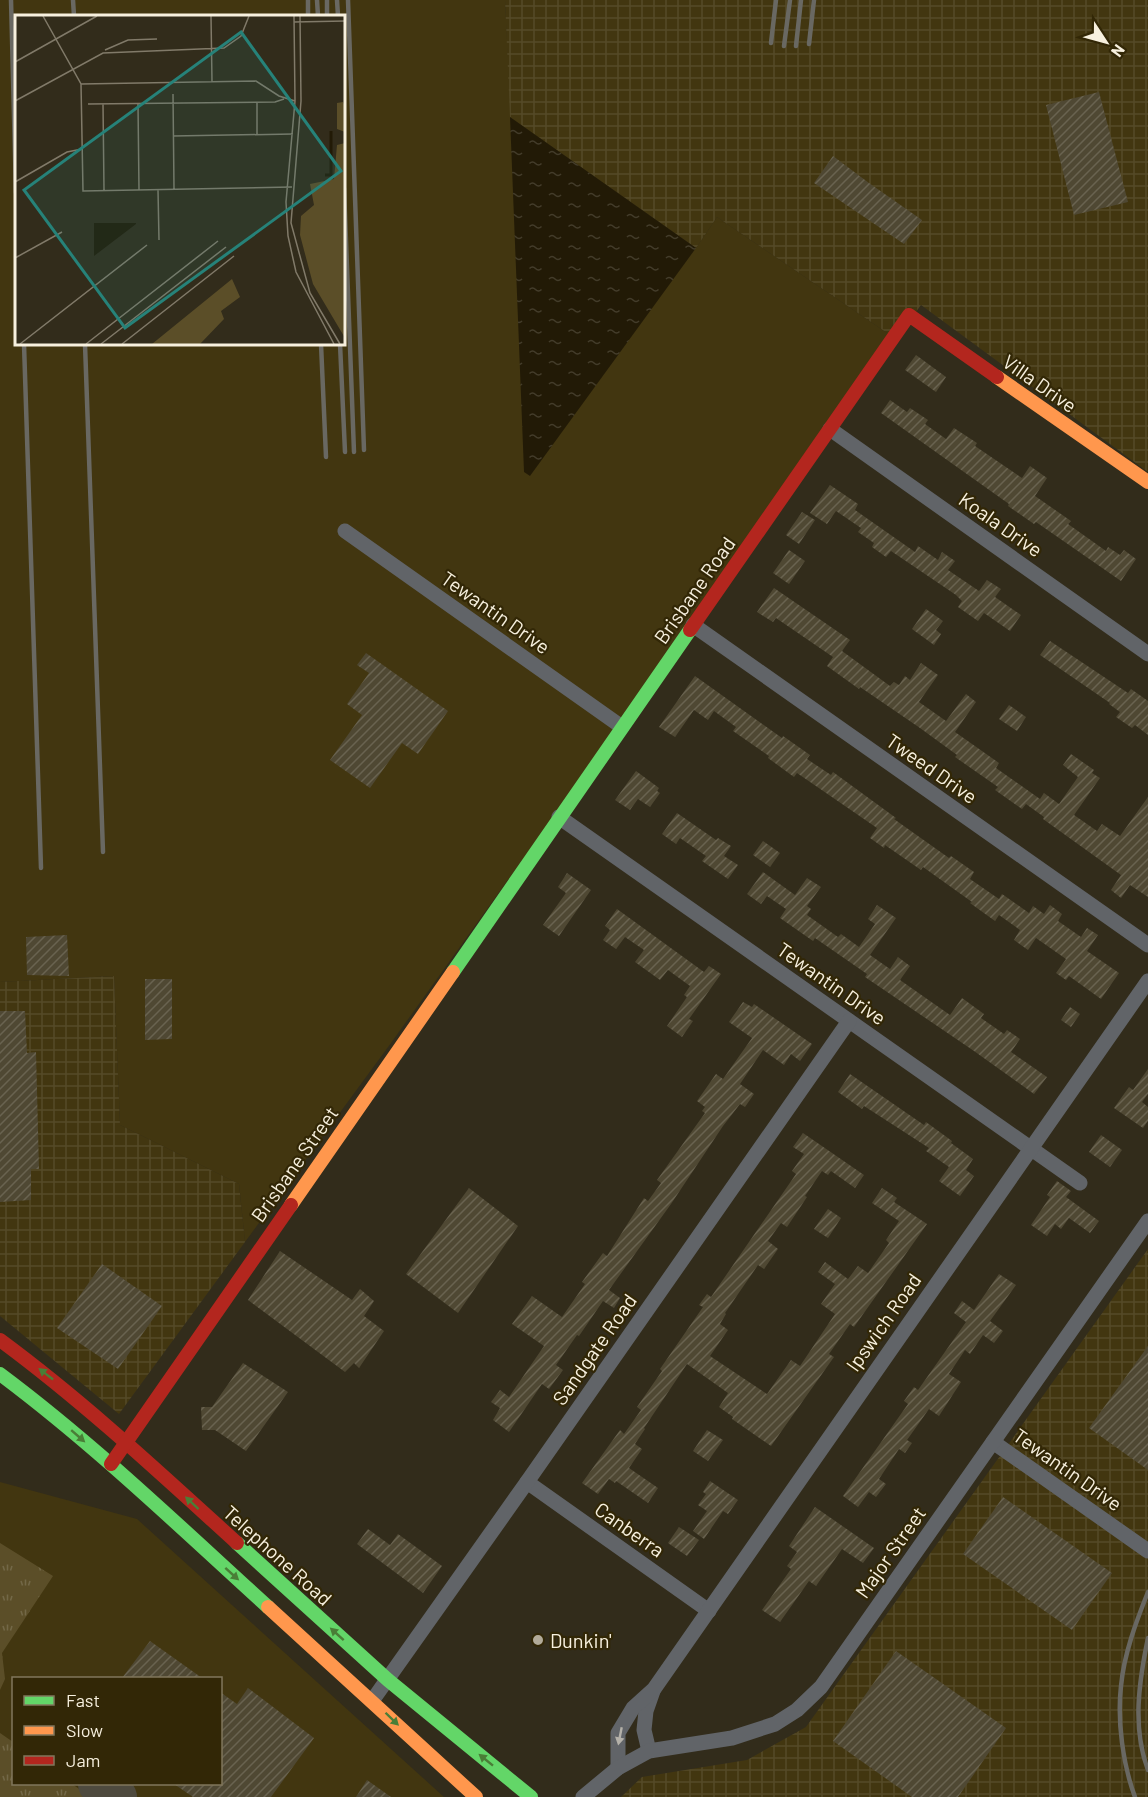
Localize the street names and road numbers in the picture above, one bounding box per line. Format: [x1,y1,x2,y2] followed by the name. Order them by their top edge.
[998,349,1082,417] street label: Villa Drive
[955,487,1047,561] street label: Koala Drive
[648,532,740,648] street label: Brisbane Road
[437,566,555,658] street label: Tewantin Drive
[882,728,982,808] street label: Tweed Drive
[773,937,891,1029] street label: Tewantin Drive
[245,1102,343,1226] street label: Brisbane Street
[840,1268,926,1376] street label: Ipswich Road
[547,1289,641,1409] street label: Sandgate Road
[1009,1423,1127,1515] street label: Tewantin Drive
[591,1496,669,1562] street label: Canberra
[219,1500,337,1610] street label: Telephone Road
[850,1502,930,1602] street label: Major Street

